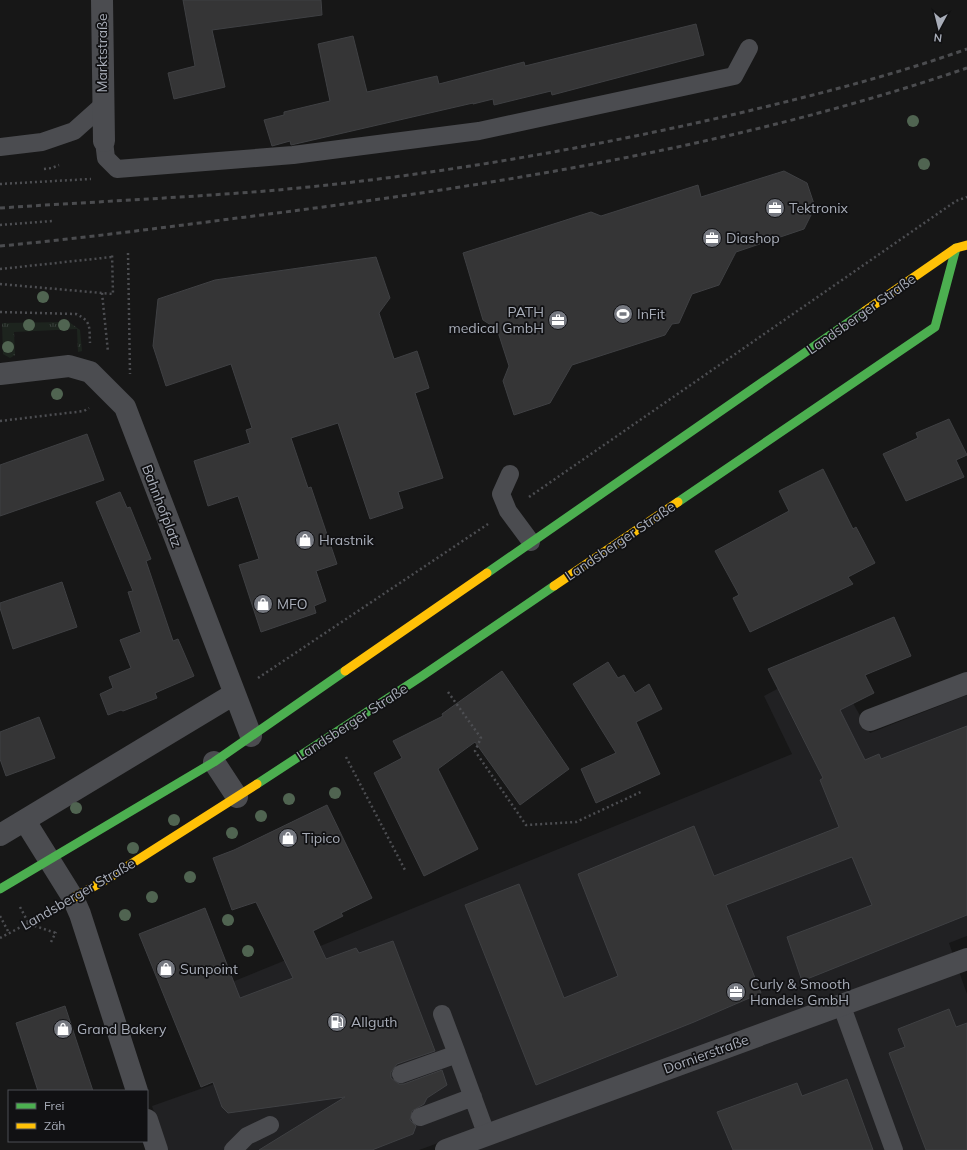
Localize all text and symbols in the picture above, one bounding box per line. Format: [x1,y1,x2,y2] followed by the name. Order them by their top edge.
[919,8,959,48] north arrow
[93,13,111,93] street label: Marktstraße
[933,30,943,45] text: N
[764,197,786,219] office icon: Tektronix
[789,199,848,217] place label: Tektronix
[701,227,723,249] office icon: Diashop
[726,229,780,247] place label: Diashop
[803,270,919,358] street label: Landsberger Straße
[448,303,544,337] place label: PATH medical GmbH
[612,303,634,325] sports icon: InFit
[637,305,665,323] place label: InFit
[547,309,569,331] office icon: PATH medical GmbH
[138,462,186,550] street label: Bahnhofplatz
[562,498,678,584] street label: Landsberger Straße
[294,529,316,551] shop icon: Hrastnik
[319,531,374,549] place label: Hrastnik
[252,593,274,615] shop icon: MFO
[277,595,307,613] place label: MFO
[293,679,411,765] street label: Landsberger Straße
[277,827,299,849] shop icon: Tipico
[302,829,340,847] place label: Tipico
[18,854,138,934] street label: Landsberger Straße
[155,958,177,980] shop icon: Sunpoint
[180,960,238,978] place label: Sunpoint
[750,975,850,1009] place label: Curly & Smooth Handels GmbH
[725,981,747,1003] office icon: Curly & Smooth Handels GmbH
[326,1011,348,1033] fuel station icon: Allguth
[351,1013,398,1031] place label: Allguth
[52,1018,74,1040] shop icon: Grand Bakery
[77,1020,167,1038] place label: Grand Bakery
[661,1030,751,1078] street label: Dornierstraße
[8,1090,148,1142] legend
[44,1098,64,1113] text: Frei
[44,1118,65,1133] text: Zäh

